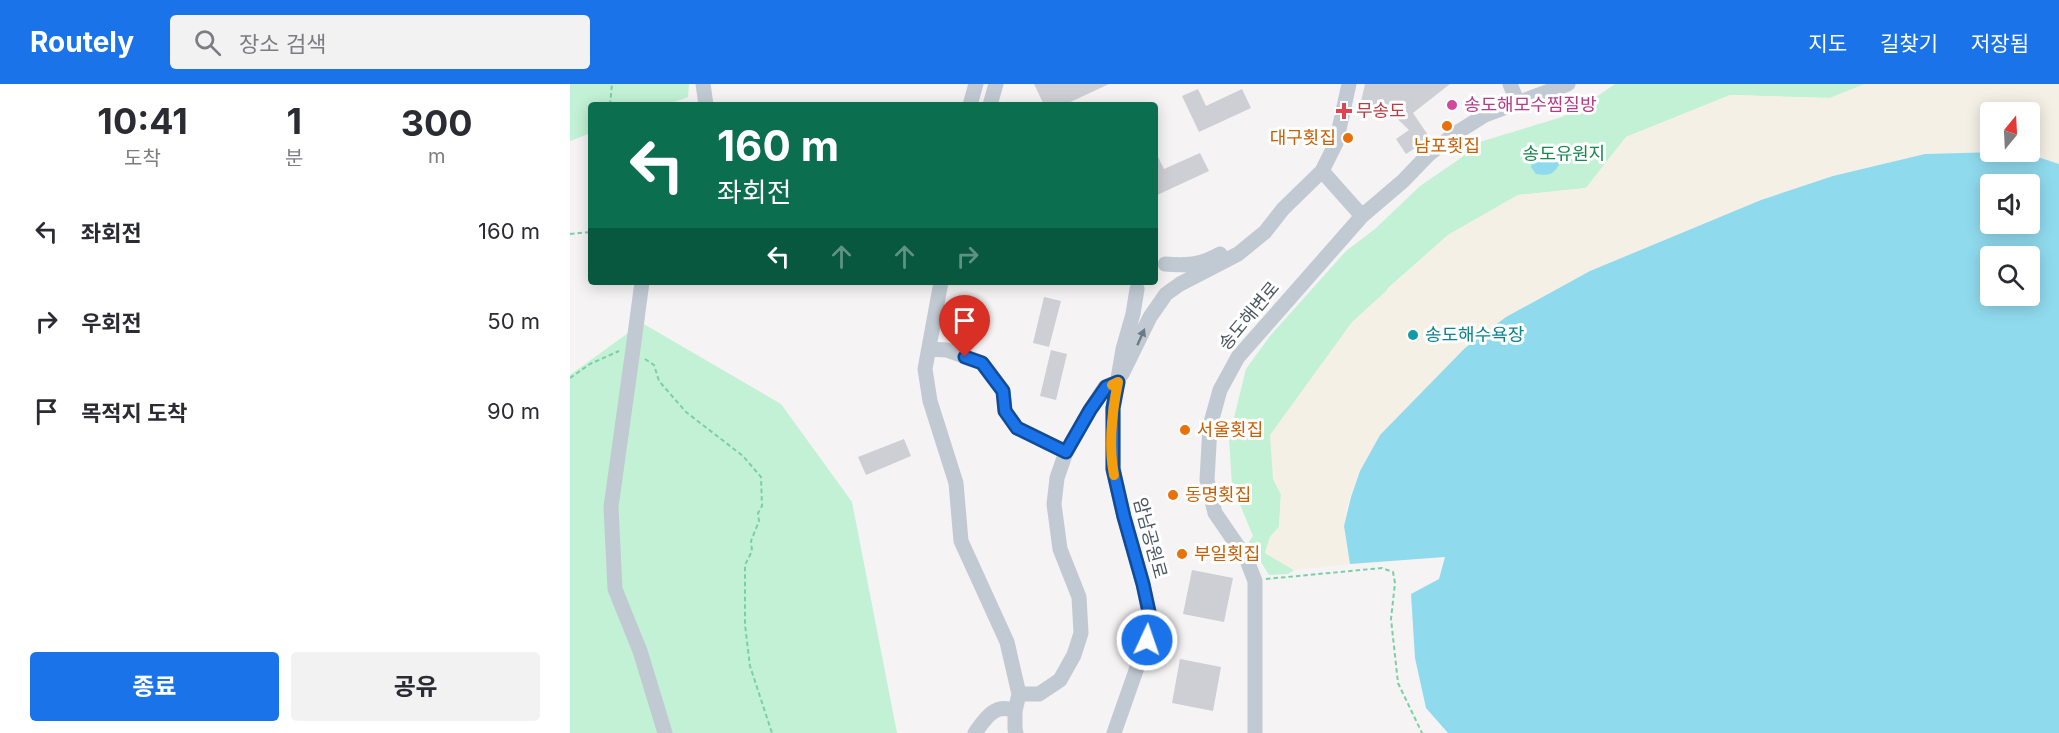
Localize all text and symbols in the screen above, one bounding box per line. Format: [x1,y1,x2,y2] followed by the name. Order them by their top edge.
[170,15,590,69] search box
[30,25,134,59] text: Routely
[191,26,224,59] icon: search
[239,31,326,57] text: 장소 검색
[1808,31,1847,56] text: 지도
[1880,31,1938,56] text: 길찾기
[1971,31,2029,56] text: 저장됨
[1464,94,1596,115] place label: 송도해모수찜질방
[1445,98,1459,112] marker: 송도해모수찜질방
[97,99,188,143] text: 10:41
[286,99,302,143] text: 1
[1356,100,1406,121] place label: 무송도
[401,101,473,145] text: 300
[1980,102,2040,162] north arrow
[1980,102,2040,306] map controls
[1337,104,1351,118] marker: 무송도
[1440,119,1454,133] marker: 남포횟집
[717,120,839,171] text: 160 m
[618,126,696,204] icon: left
[1270,127,1336,148] place label: 대구횟집
[1341,131,1355,145] marker: 대구횟집
[1414,135,1480,156] place label: 남포횟집
[1523,143,1605,164] park label: 송도유원지
[428,144,445,168] text: m
[124,146,161,170] text: 도착
[285,146,303,170] text: 분
[1980,174,2040,234] button: sound
[717,176,792,209] text: 좌회전
[30,215,63,248] icon: left
[478,218,540,244] text: 160 m
[81,220,142,246] text: 좌회전
[762,240,795,273] icon: left
[825,240,858,273] icon: ahead
[888,240,921,273] icon: ahead
[951,240,984,273] icon: right
[1980,246,2040,306] button: search
[1214,277,1283,354] street label: 송도해변로
[939,295,990,357] pin
[948,304,981,337] icon: arrive
[30,305,63,338] icon: right
[487,308,540,334] text: 50 m
[81,310,142,336] text: 우회전
[1425,324,1524,345] place label: 송도해수욕장
[1136,328,1146,346] one-way arrow
[1406,328,1420,342] marker: 송도해수욕장
[30,395,63,428] icon: arrive
[487,398,540,424] text: 90 m
[81,400,187,426] text: 목적지 도착
[1197,419,1263,440] place label: 서울횟집
[1178,423,1192,437] marker: 서울횟집
[1185,484,1251,505] place label: 동명횟집
[1166,488,1180,502] marker: 동명횟집
[1130,495,1171,581] street label: 암남공원로
[1194,543,1260,564] place label: 부일횟집
[1175,547,1189,561] marker: 부일횟집
[1115,608,1179,672] position arrow
[30,652,279,721] button: 종료
[291,652,540,721] button: 공유

